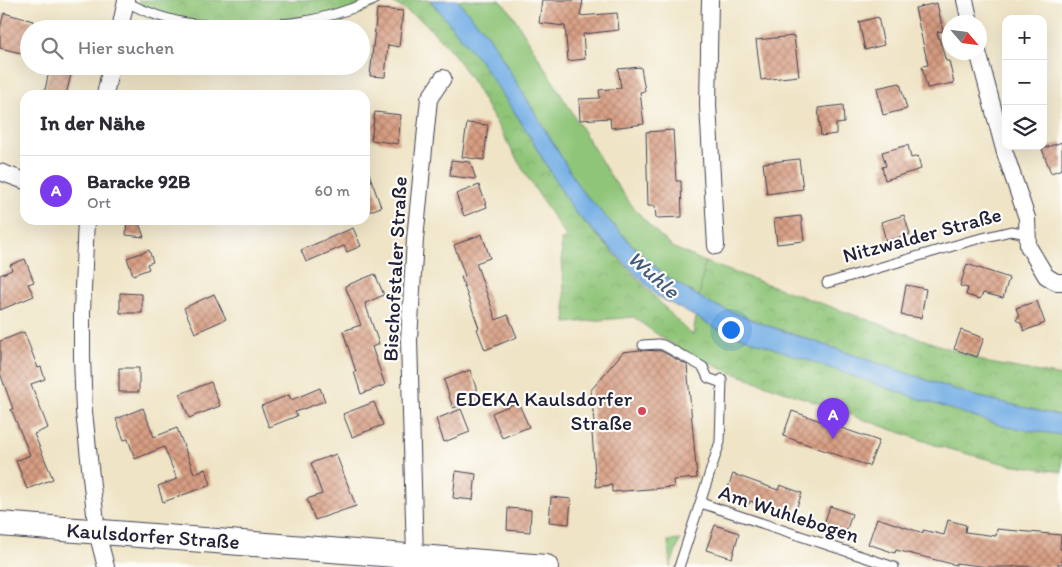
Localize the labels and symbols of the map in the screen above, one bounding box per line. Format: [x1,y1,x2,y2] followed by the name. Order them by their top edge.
[942,15,987,60] north arrow
[377,176,412,362] street label: Bischofstaler Straße
[840,201,1004,268] street label: Nitzwalder Straße
[622,245,686,305] water label: Wuhle
[718,317,744,343] your location
[456,386,633,435] place label: EDEKA Kaulsdorfer Straße
[817,398,849,439] pin: A
[636,405,648,417] marker: EDEKA Kaulsdorfer Straße
[716,479,863,548] street label: Am Wuhlebogen
[66,517,240,554] street label: Kaulsdorfer Straße

